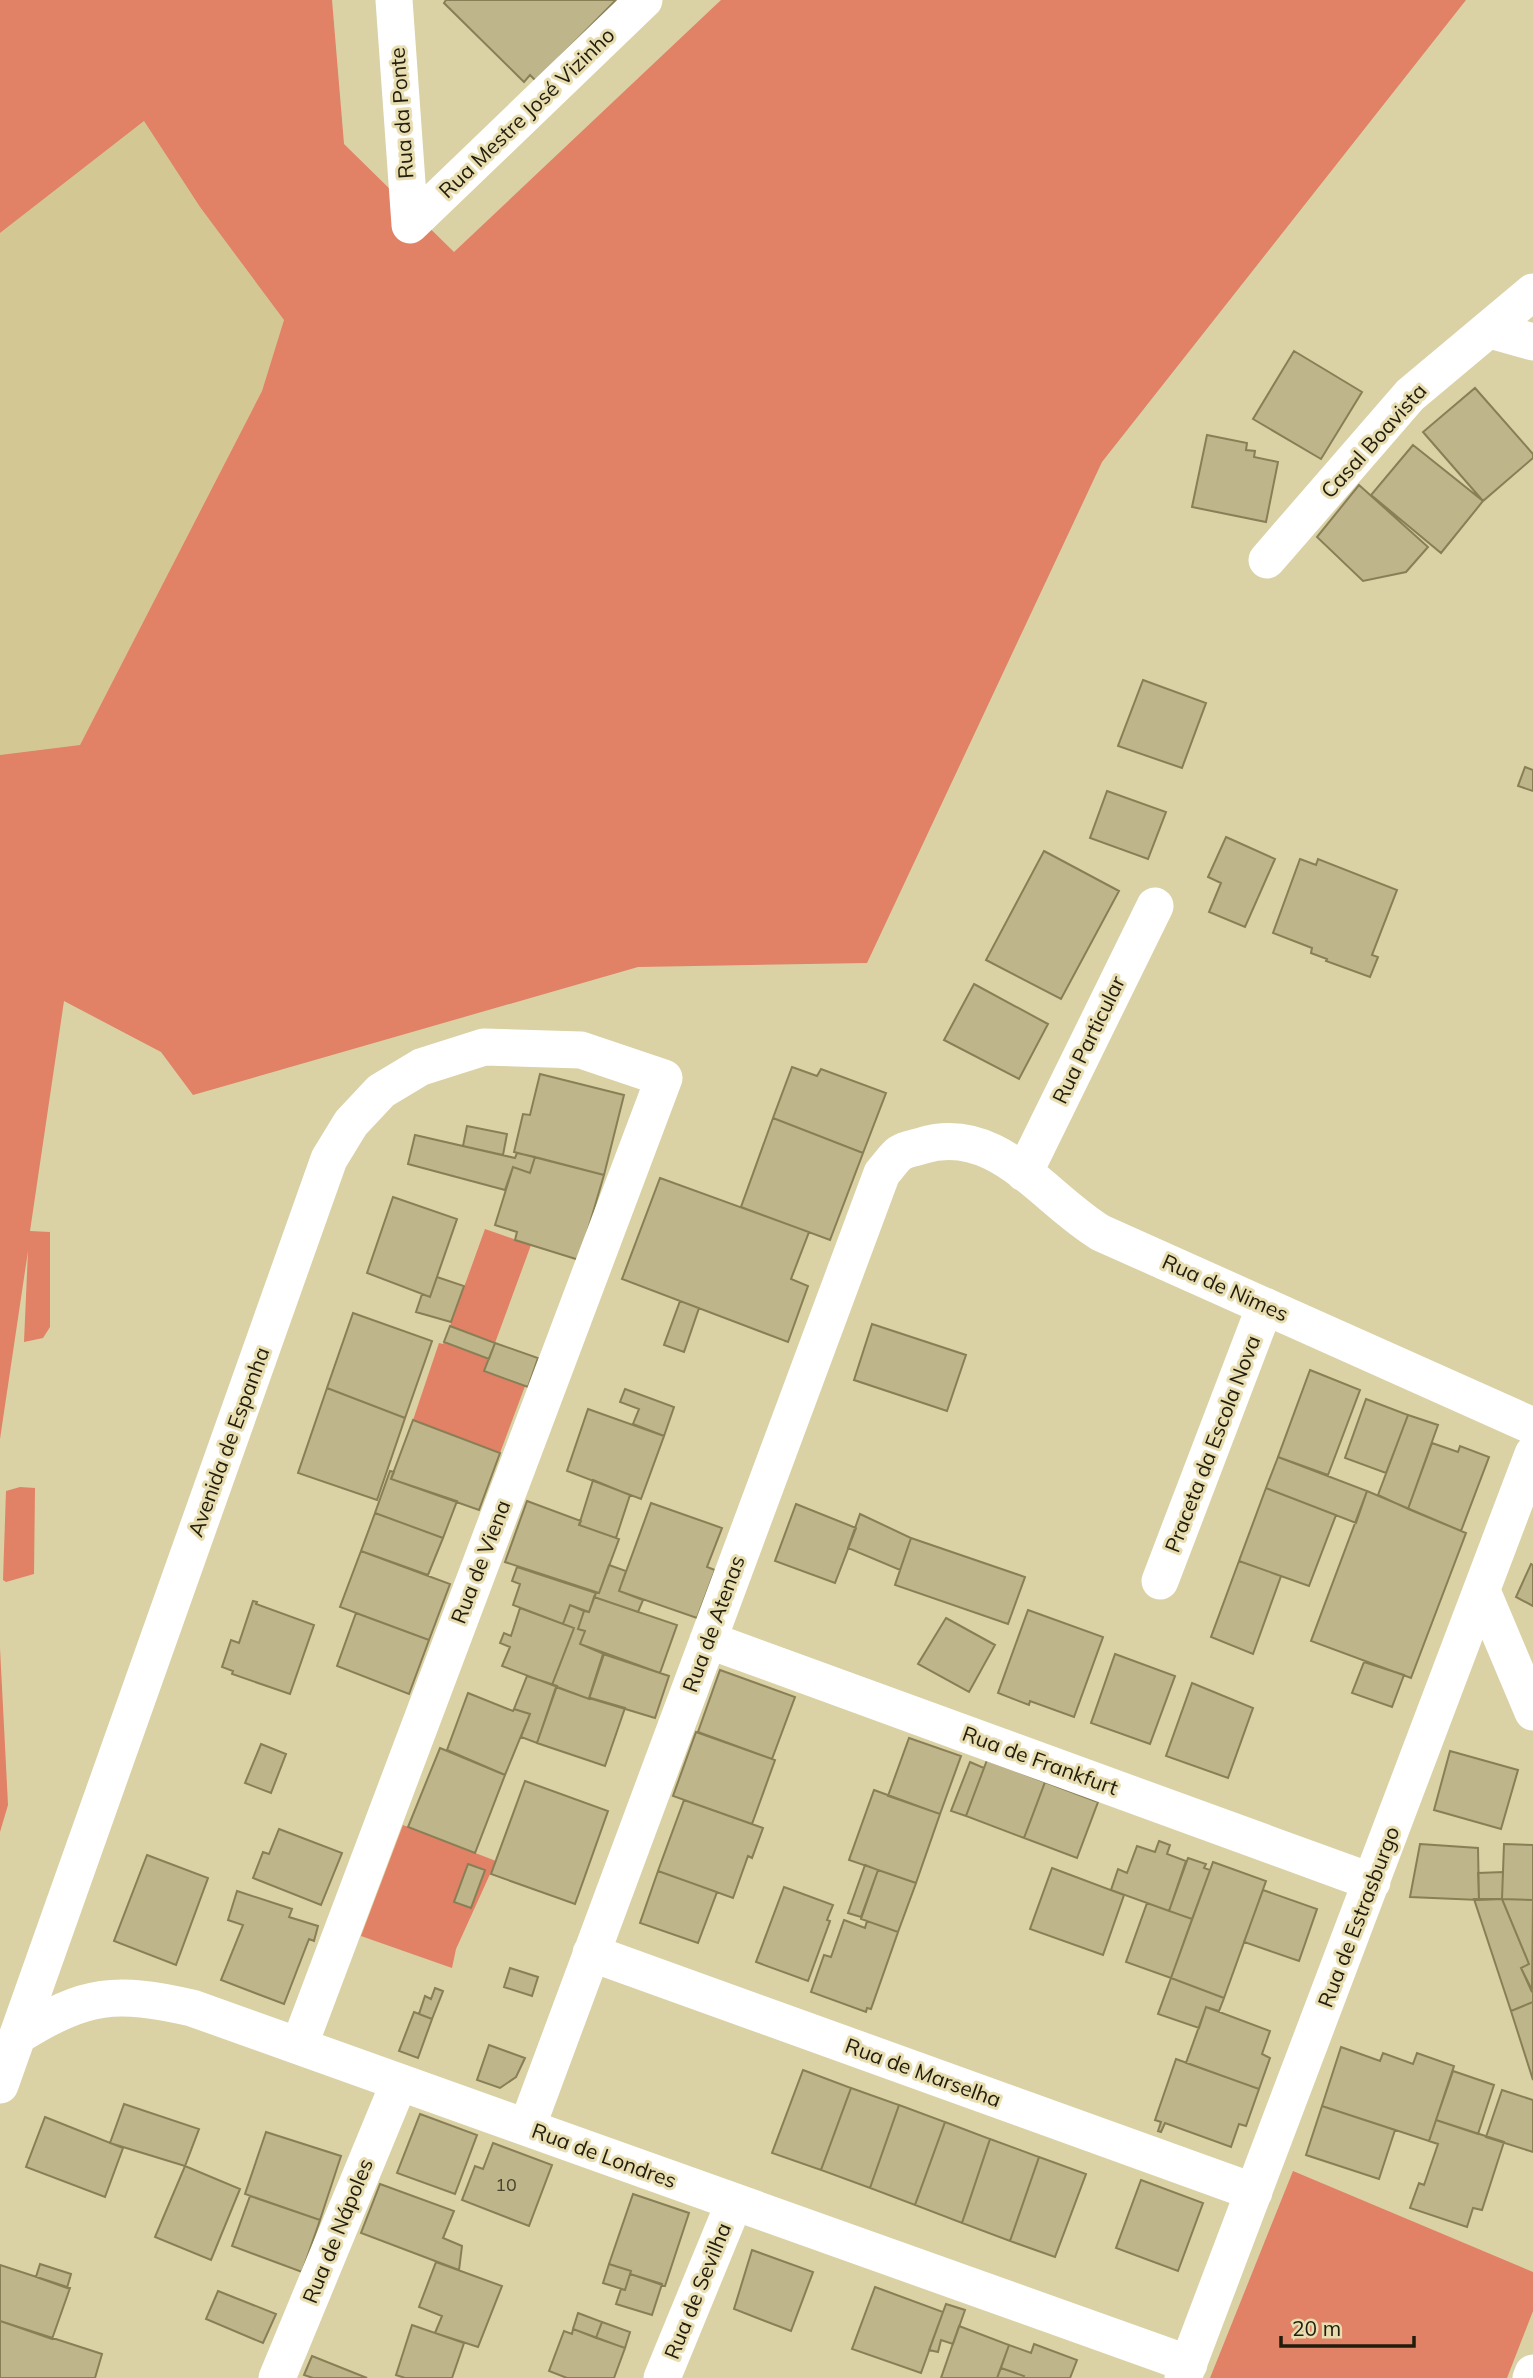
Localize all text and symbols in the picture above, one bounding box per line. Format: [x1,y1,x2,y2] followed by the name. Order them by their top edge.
[433,21,620,203] street label: Rua Mestre José Vizinho
[383,47,419,180] street label: Rua da Ponte
[1315,378,1432,503] street label: Casal Boavista
[1046,971,1130,1108] street label: Rua Particular
[1158,1248,1292,1326] street label: Rua de Nimes
[1159,1332,1265,1556] street label: Praceta da Escola Nova
[182,1343,274,1540] street label: Avenida de Espanha
[445,1496,516,1627] street label: Rua de Viena
[676,1552,750,1695] street label: Rua de Atenas
[959,1720,1122,1800] street label: Rua de Frankfurt
[1312,1823,1405,2011] street label: Rua de Estrasburgo
[842,2032,1005,2112] street label: Rua de Marselha
[529,2117,680,2193] street label: Rua de Londres
[296,2154,378,2307] street label: Rua de Nápoles
[495,2173,517,2196] house number: 10
[658,2219,736,2363] street label: Rua de Sevilha
[1281,2304,1414,2348] scale bar
[1292,2315,1341,2341] text: 20 m

